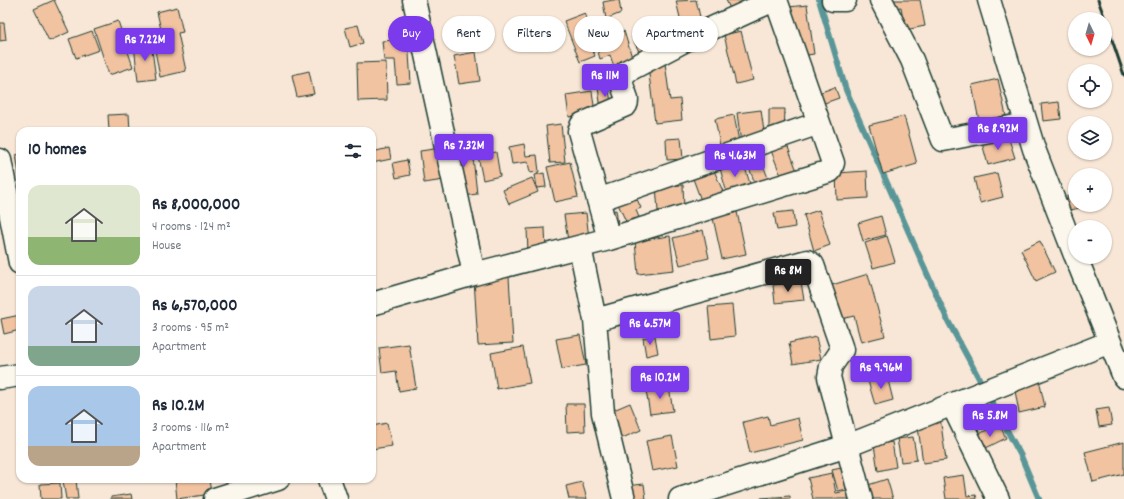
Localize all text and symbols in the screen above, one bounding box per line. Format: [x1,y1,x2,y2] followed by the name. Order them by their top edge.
[1068,12,1112,56] north arrow
[1068,12,1112,264] map controls
[388,16,434,52] chip: Buy
[442,16,495,52] chip: Rent
[503,16,566,52] chip: Filters
[574,16,624,52] chip: New
[632,16,718,52] chip: Apartment
[104,28,186,62] pin: Rs 7.22M
[125,31,165,50] text: Rs 7.22M
[572,64,638,98] pin: Rs 11M
[1068,64,1112,108] button: locate
[591,67,619,86] text: Rs 11M
[1068,116,1112,160] button: layers
[957,117,1039,151] pin: Rs 8.92M
[977,120,1019,139] text: Rs 8.92M
[423,134,505,168] pin: Rs 7.32M
[444,137,485,156] text: Rs 7.32M
[28,139,87,163] text: 10 homes
[342,140,364,162] icon: filters
[694,144,776,178] pin: Rs 4.63M
[714,147,756,166] text: Rs 4.63M
[1068,168,1112,212] button: +
[152,194,240,218] text: Rs 8,000,000
[60,201,108,249] icon: home
[152,218,231,237] text: 4 rooms · 124 m²
[1068,220,1112,264] button: −
[152,237,181,256] text: House
[760,259,816,293] pin: Rs 8M
[774,262,802,281] text: Rs 8M
[152,295,238,319] text: Rs 6,570,000
[60,302,108,350] icon: home
[609,312,691,346] pin: Rs 6.57M
[629,315,671,334] text: Rs 6.57M
[152,319,229,338] text: 3 rooms · 95 m²
[152,338,206,357] text: Apartment
[840,356,922,390] pin: Rs 9.96M
[860,359,902,378] text: Rs 9.96M
[619,366,701,400] pin: Rs 10.2M
[640,369,680,388] text: Rs 10.2M
[152,395,205,419] text: Rs 10.2M
[60,402,108,450] icon: home
[953,404,1027,438] pin: Rs 5.8M
[972,407,1008,426] text: Rs 5.8M
[152,419,229,438] text: 3 rooms · 116 m²
[152,438,206,457] text: Apartment

